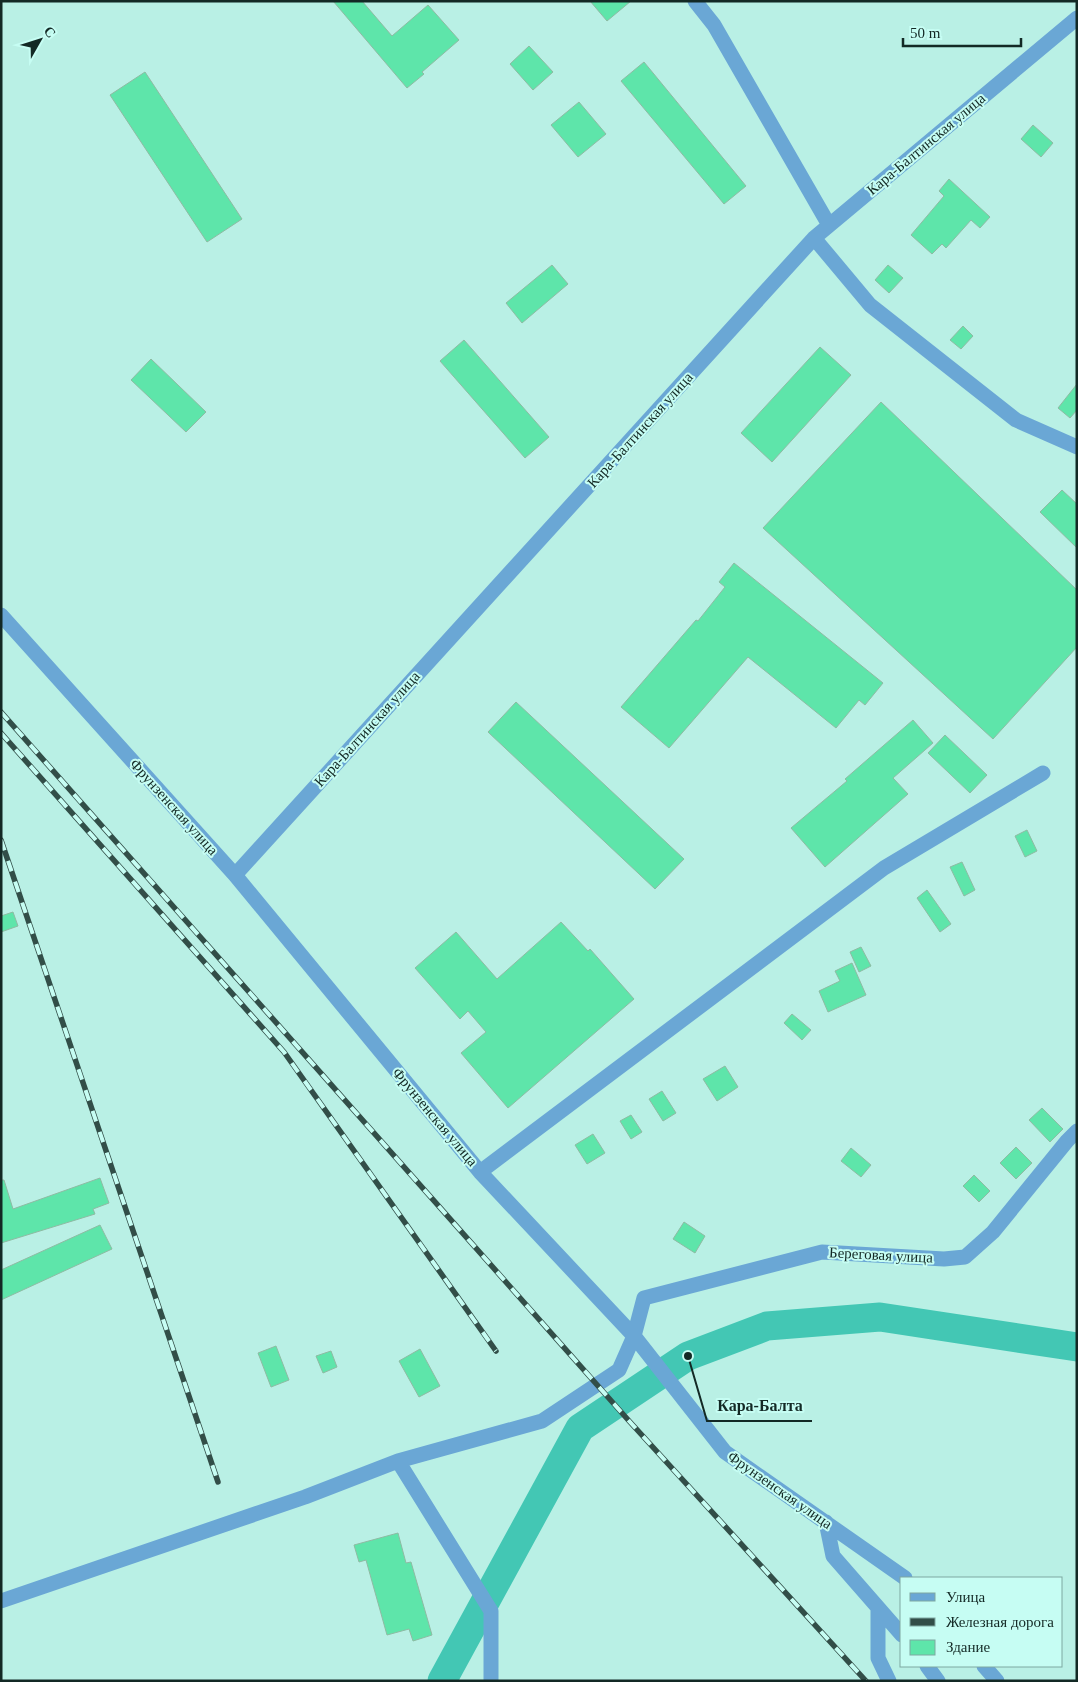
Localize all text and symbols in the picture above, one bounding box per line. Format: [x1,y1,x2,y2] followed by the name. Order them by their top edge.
[15,15,65,65] north arrow
[903,15,1020,47] scale bar
[41,23,59,41] text: С
[910,25,941,41] text: 50 m
[864,90,989,198] street label: Кара-Балтинская улица
[584,369,696,491] street label: Кара-Балтинская улица
[311,668,423,790] street label: Кара-Балтинская улица
[127,756,221,858] street label: Фрунзенская улица
[389,1065,481,1170] street label: Фрунзенская улица
[829,1244,934,1266] street label: Береговая улица
[707,1390,812,1421] callout: Кара-Балта
[717,1397,803,1415] text: Кара-Балта
[725,1448,835,1532] street label: Фрунзенская улица
[900,1577,1063,1667] legend
[946,1589,985,1605] text: Улица
[946,1614,1054,1630] text: Железная дорога
[946,1639,990,1655] text: Здание

